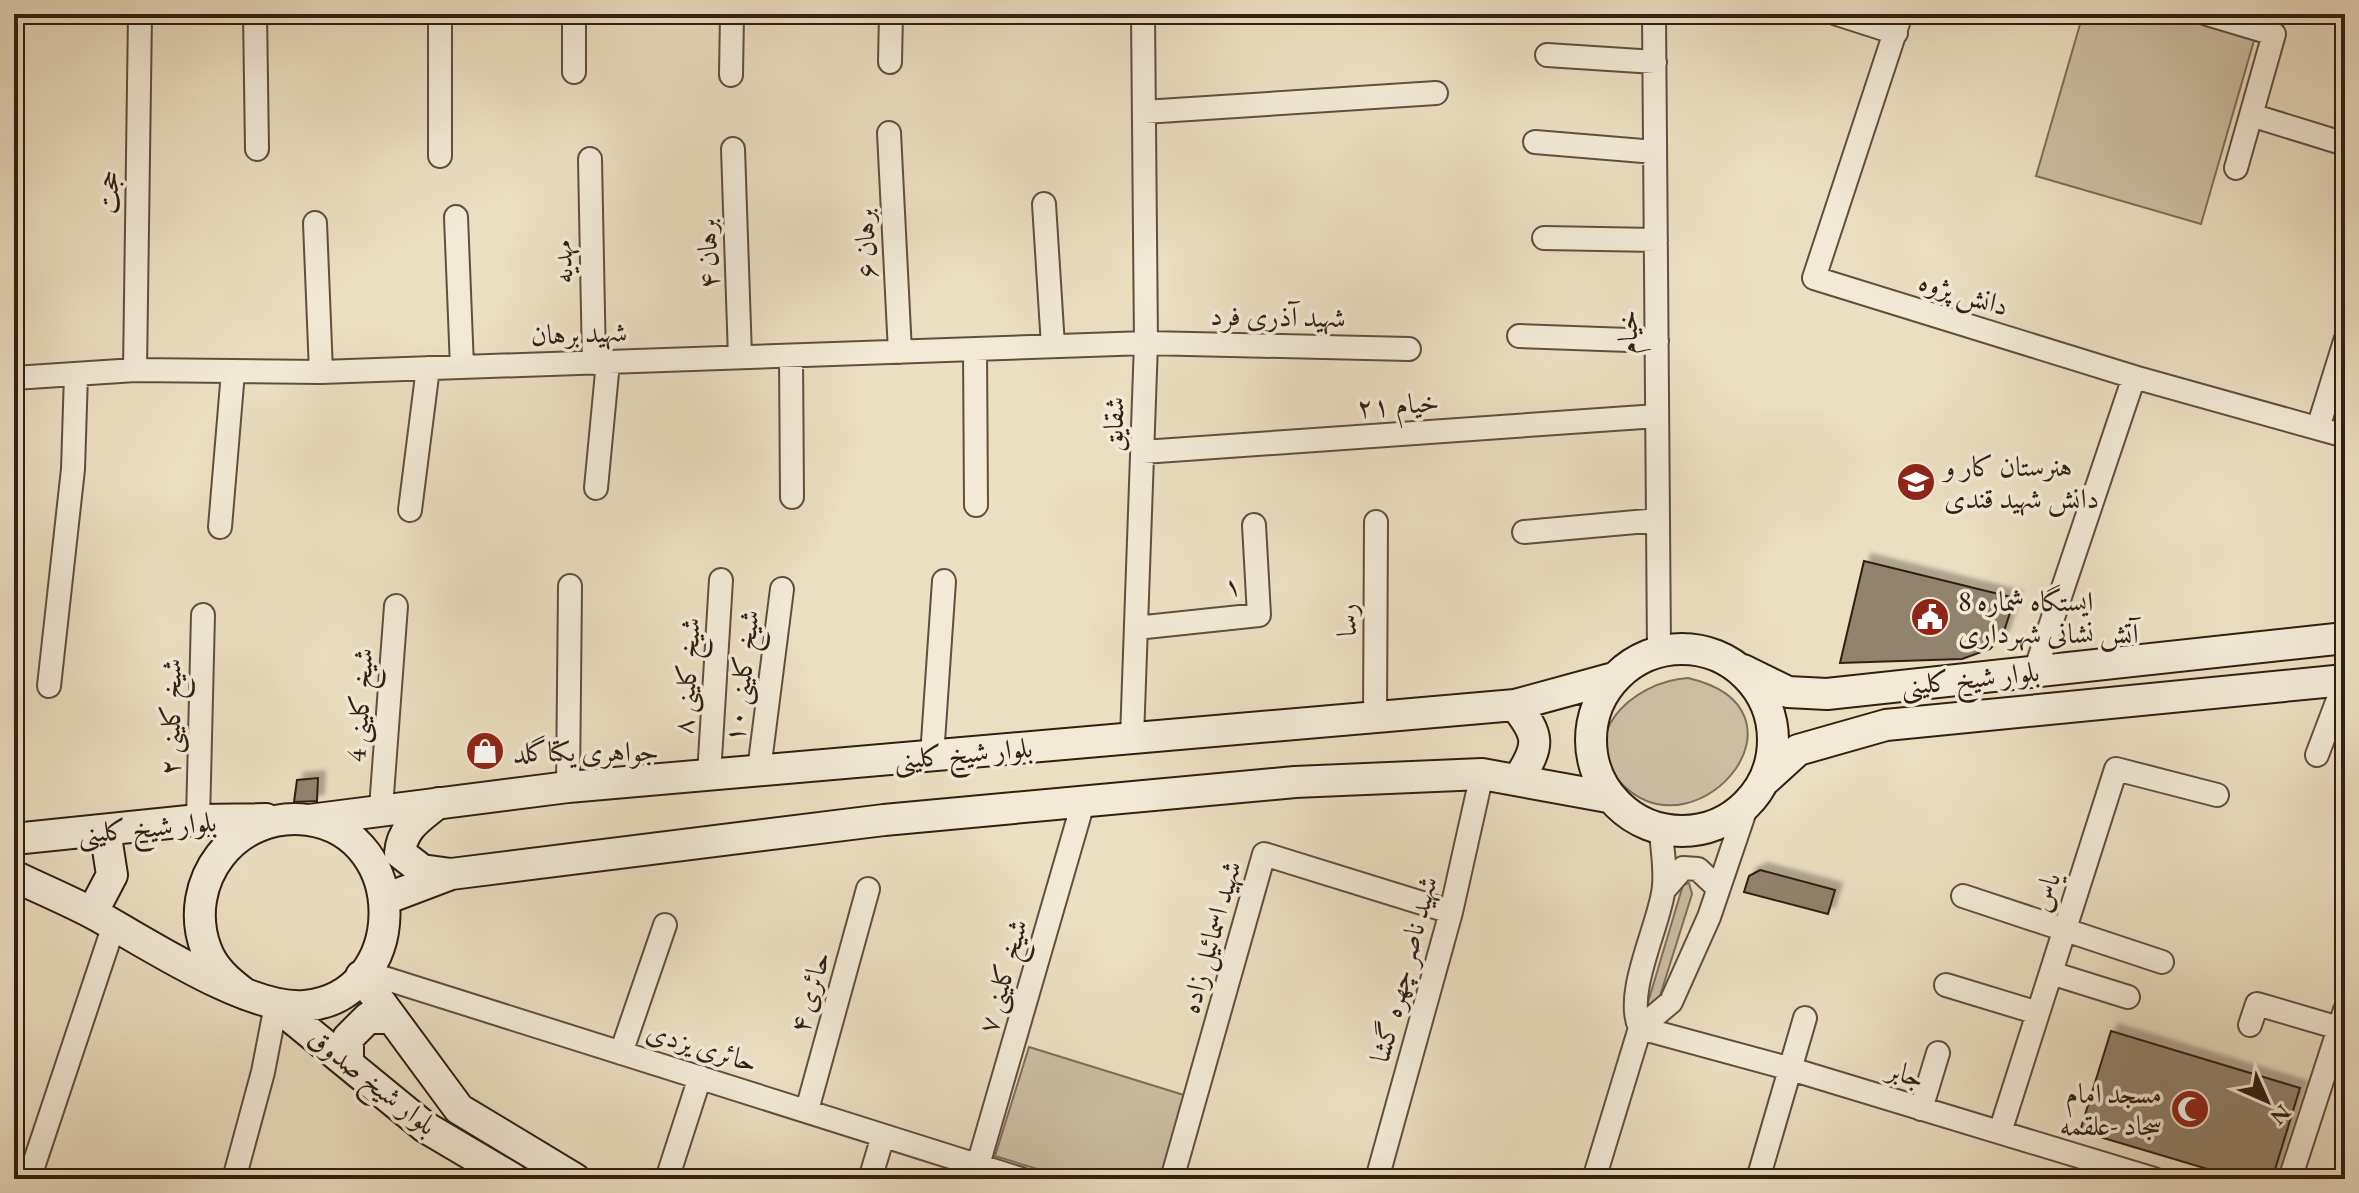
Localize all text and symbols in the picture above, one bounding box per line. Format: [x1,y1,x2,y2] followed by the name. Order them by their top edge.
[90,169,126,215] street label: حجت
[845,208,885,280] street label: برهان ۶
[688,218,726,290] street label: برهان ۴
[544,240,581,284] street label: مهدیه
[1914,262,2013,325] street label: دانش پژوه
[1210,297,1346,336] street label: شهید آذری فرد
[1609,310,1652,354] street label: خیام
[530,313,628,354] street label: شهید برهان
[1356,383,1441,432] street label: خیام ۲۱
[1094,396,1132,452] street label: شقایق
[1941,448,2099,517] place label: هنرستان کار و دانش شهید قندی
[1895,461,1937,503] school or university icon: هنرستان کار و دانش شهید قندی
[1220,566,1244,604] street label: ۱
[1958,583,2141,652] place label: ایستگاه شماره 8 آتش نشانی شهرداری
[1909,596,1951,638] public building icon: ایستگاه شماره 8 آتش نشانی شهرداری
[1328,603,1364,637] street label: رسا
[715,607,774,745] street label: شیخ کلینی ۱۰
[664,616,715,736] street label: شیخ کلینی ۸
[337,647,388,764] street label: شیخ کلینی 4
[1899,653,2042,710] street label: بلوار شیخ کلینی
[151,658,196,776] street label: شیخ کلینی ۲
[892,729,1035,784] street label: بلوار شیخ کلینی
[464,730,506,772] shop icon: جواهری یکتاگلد
[513,733,659,769] place label: جواهری یکتاگلد
[76,803,219,858] street label: بلوار شیخ کلینی
[1171,857,1251,1018] street label: شهید اسمائیل زاده
[2022,866,2069,916] street label: یاس
[1361,872,1446,1066] street label: شهید ناصر چهره گشا
[969,915,1042,1039] street label: شیخ کلینی ۷
[780,947,838,1037] street label: حائری ۴
[642,1012,762,1080] street label: حائری یزدی
[297,1020,445,1148] street label: بلوار شیخ صدوق
[1880,1050,1929,1096] street label: جابر
[2227,1061,2307,1141] north arrow
[2060,1075,2162,1143] place label: مسجد امام سجاد -علقمه
[2169,1088,2211,1130] mosque icon: مسجد امام سجاد -علقمه
[2264,1098,2297,1131] text: N

